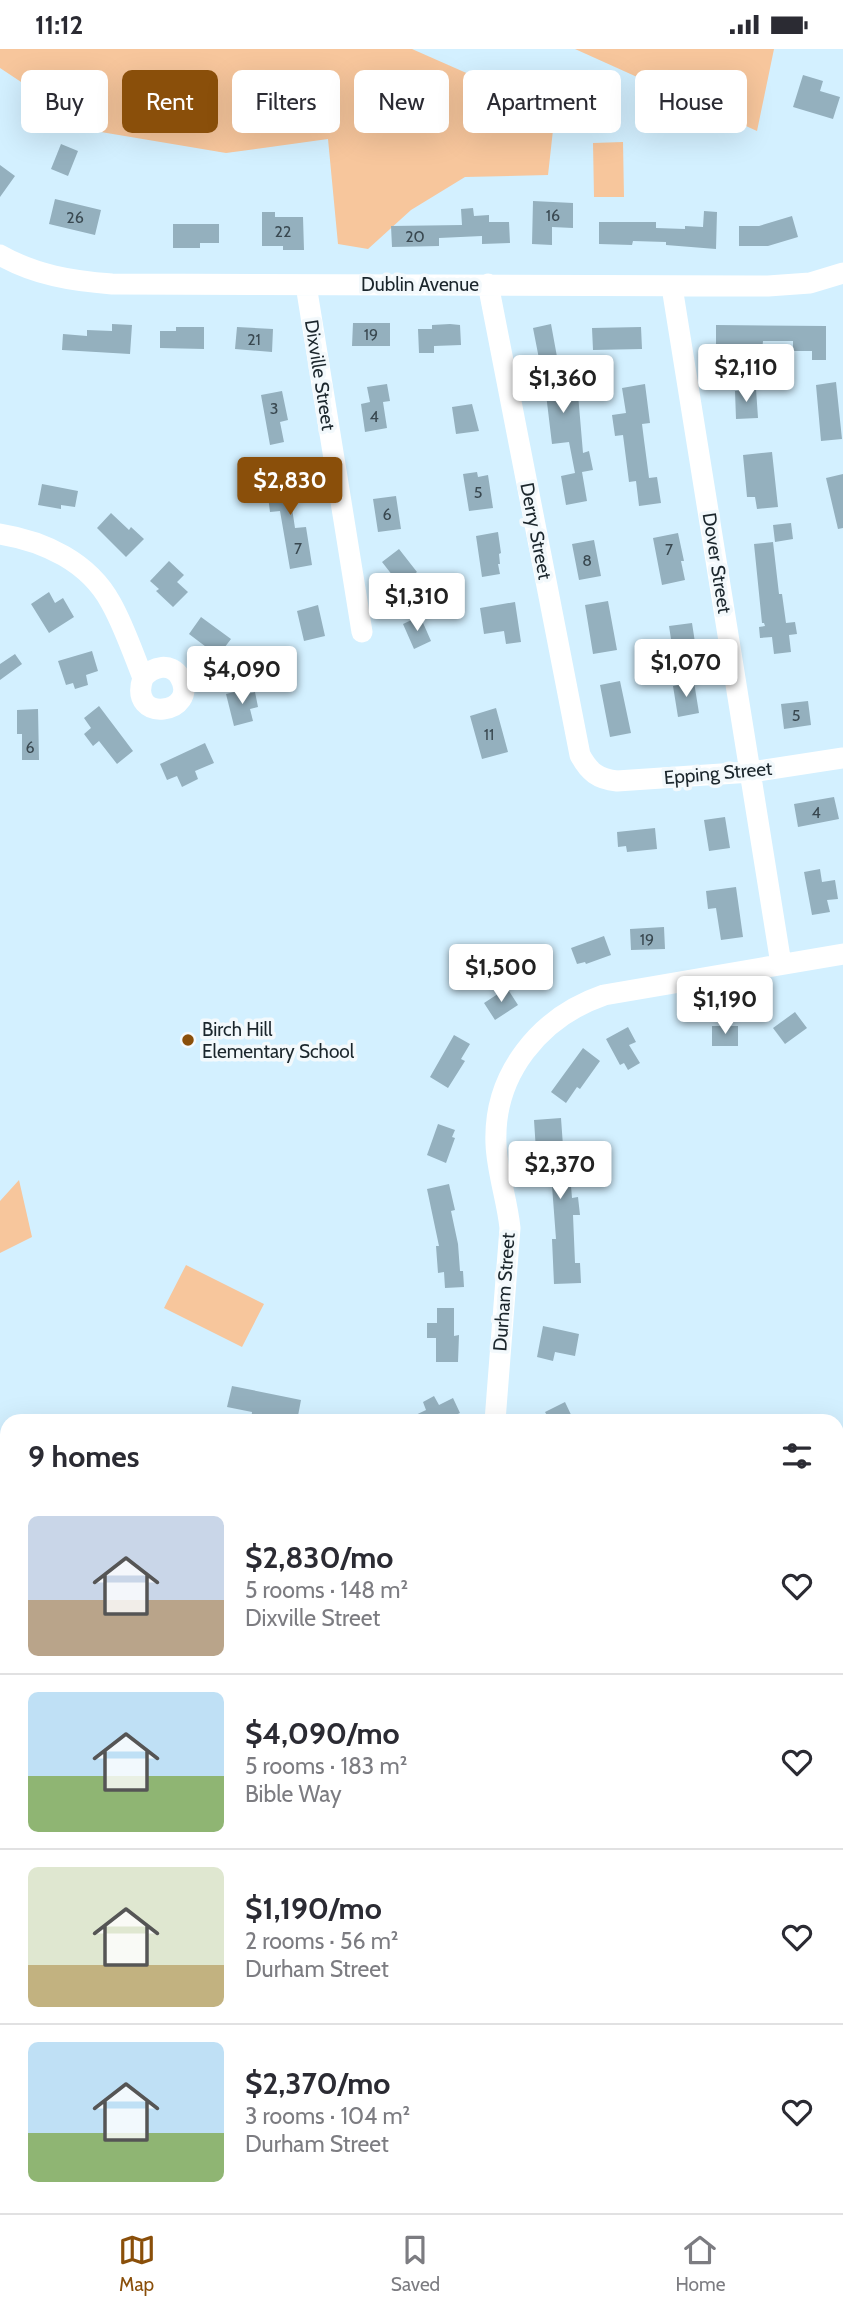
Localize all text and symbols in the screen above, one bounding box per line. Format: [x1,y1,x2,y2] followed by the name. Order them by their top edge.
[35,9,83,41] text: 11:12
[21,70,108,133] chip: Buy
[122,70,218,133] chip: Rent
[232,70,340,133] chip: Filters
[354,70,449,133] chip: New
[463,70,621,133] chip: Apartment
[635,70,747,133] chip: House
[546,206,560,225] house number: 16
[66,208,84,227] house number: 26
[275,222,291,241] house number: 22
[405,227,425,246] house number: 20
[361,273,479,296] street label: Dublin Avenue
[300,318,340,433] street label: Dixville Street
[364,325,378,344] house number: 19
[247,330,261,349] house number: 21
[689,345,803,404] pin: $2,110
[714,353,778,381] text: $2,110
[506,355,620,415] pin: $1,360
[529,364,597,392] text: $1,360
[270,399,278,418] house number: 3
[369,407,379,426] house number: 4
[233,457,347,517] pin: $2,830
[253,466,327,494] text: $2,830
[515,481,557,582] street label: Derry Street
[474,483,482,502] house number: 5
[382,505,392,524] house number: 6
[698,511,736,616] street label: Dover Street
[294,539,302,558] house number: 7
[665,540,673,559] house number: 7
[582,551,592,570] house number: 8
[360,573,474,633] pin: $1,310
[385,582,449,610] text: $1,310
[629,639,743,699] pin: $1,070
[185,647,299,706] pin: $4,090
[651,648,721,676] text: $1,070
[203,655,281,683] text: $4,090
[792,706,800,725] house number: 5
[484,725,494,744] house number: 11
[25,738,35,757] house number: 6
[663,757,774,789] street label: Epping Street
[811,803,821,822] house number: 4
[640,930,654,949] house number: 19
[444,944,558,1004] pin: $1,500
[465,953,537,981] text: $1,500
[668,977,782,1036] pin: $1,190
[693,985,757,1013] text: $1,190
[202,1018,355,1063] place label: Birch Hill Elementary School
[180,1032,196,1048] marker: Birch Hill Elementary School
[503,1141,617,1201] pin: $2,370
[524,1150,596,1178] text: $2,370
[488,1231,520,1352] street label: Durham Street
[778,1437,816,1475] icon: filters
[28,1438,139,1475] text: 9 homes
[245,1539,393,1576] text: $2,830/mo
[84,1544,168,1628] icon: home
[778,1567,816,1605] icon: heart
[245,1576,408,1604] text: 5 rooms · 148 m²
[245,1604,380,1632] text: Dixville Street
[245,1715,400,1752] text: $4,090/mo
[84,1720,168,1804] icon: home
[778,1743,816,1781] icon: heart
[245,1752,407,1780] text: 5 rooms · 183 m²
[245,1780,342,1808] text: Bible Way
[245,1890,382,1927] text: $1,190/mo
[84,1895,168,1979] icon: home
[778,1918,816,1956] icon: heart
[245,1927,399,1955] text: 2 rooms · 56 m²
[245,1955,389,1983] text: Durham Street
[245,2065,390,2102] text: $2,370/mo
[84,2070,168,2154] icon: home
[778,2093,816,2131] icon: heart
[245,2102,410,2130] text: 3 rooms · 104 m²
[245,2130,389,2158] text: Durham Street
[118,2231,156,2296] tab: Map
[391,2231,440,2296] tab: Saved
[675,2231,725,2296] tab: Home

